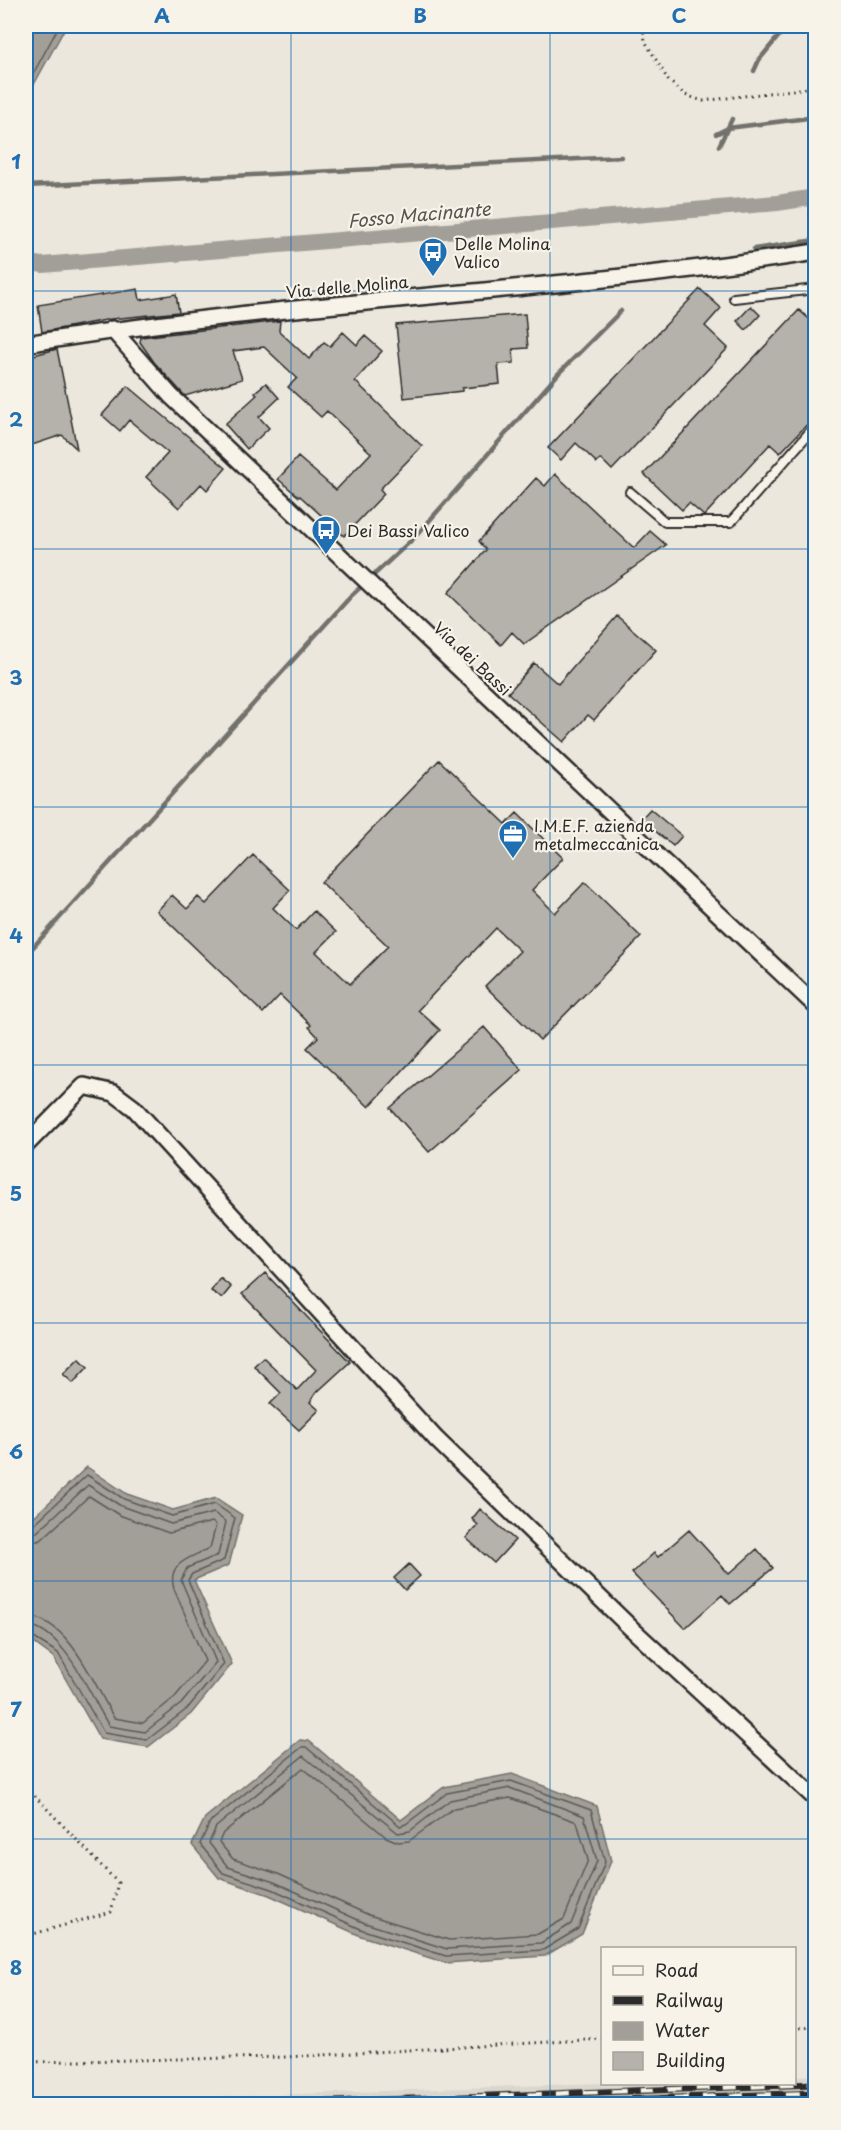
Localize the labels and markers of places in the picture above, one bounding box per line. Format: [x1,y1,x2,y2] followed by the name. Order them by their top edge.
[454,231,550,273] place label: Delle Molina Valico
[417,236,449,278] bus stop icon: Delle Molina Valico
[310,514,342,556] bus stop icon: Dei Bassi Valico
[347,518,470,542] place label: Dei Bassi Valico
[534,813,659,855] place label: I.M.E.F. azienda metalmeccanica
[497,818,529,860] office icon: I.M.E.F. azienda metalmeccanica

